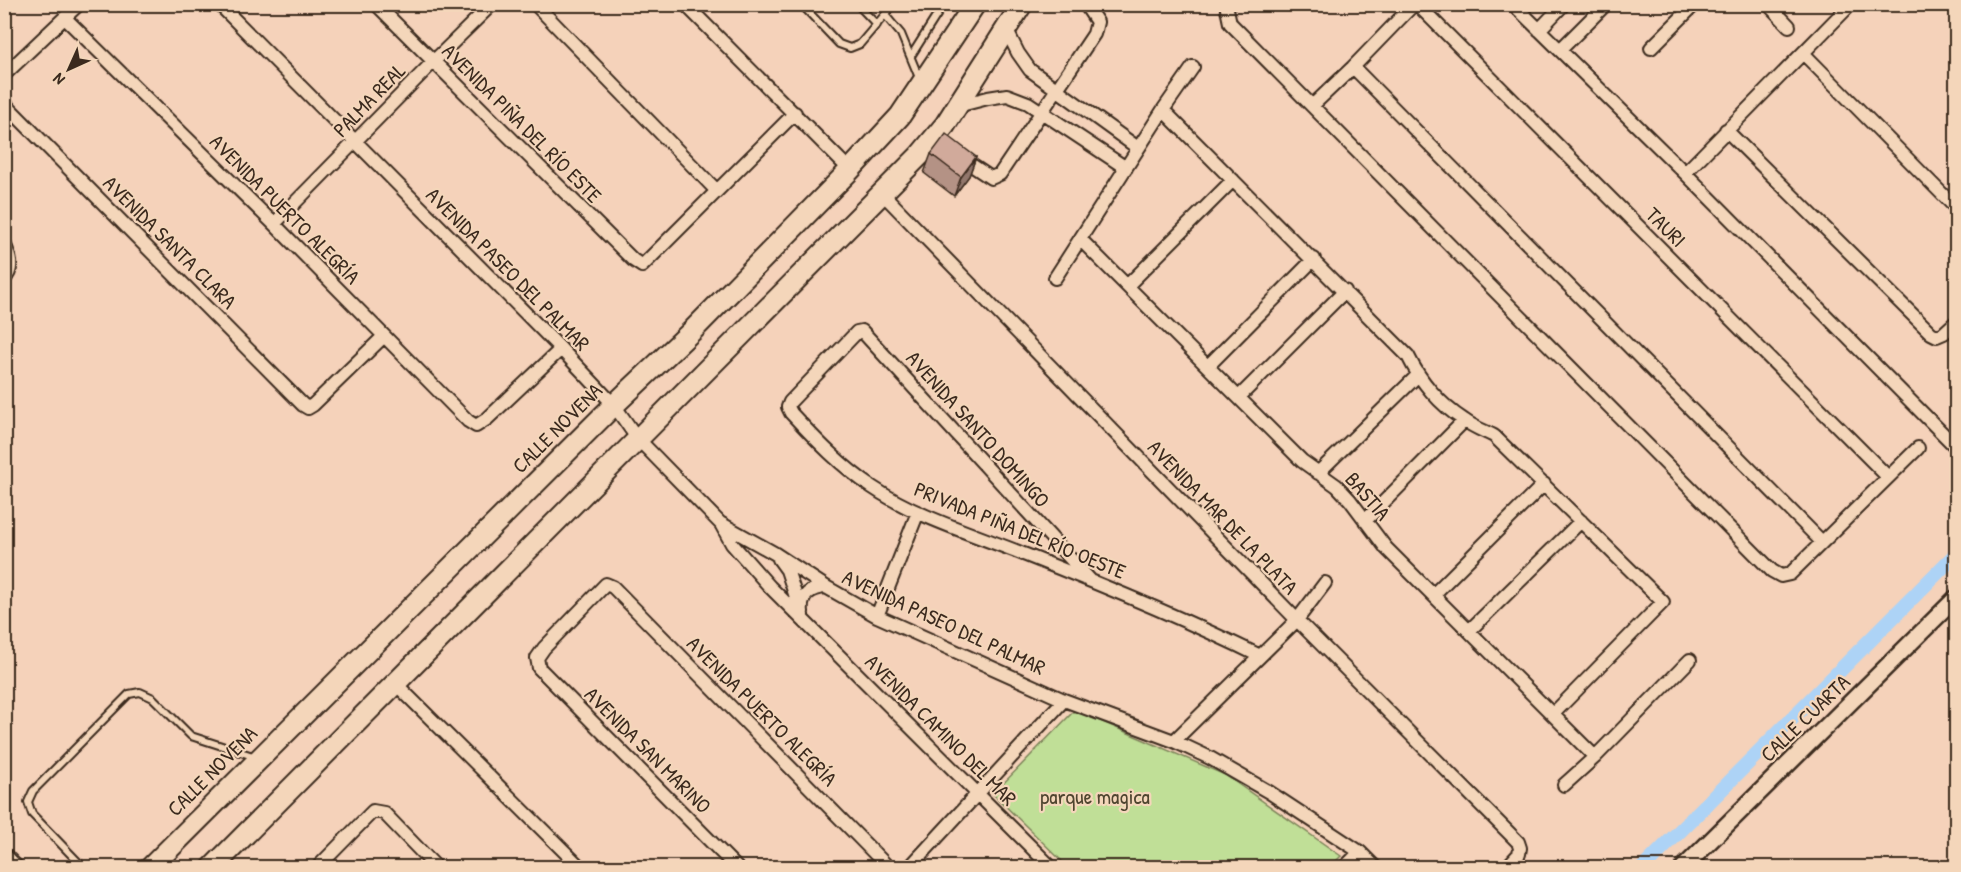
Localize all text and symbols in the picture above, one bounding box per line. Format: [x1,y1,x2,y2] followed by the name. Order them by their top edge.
[436,37,608,209] street label: AVENIDA PIÑA DEL RÍO ESTE
[39,39,99,99] north arrow
[326,56,412,143] street label: PALMA REAL
[47,68,69,90] text: N
[204,128,366,290] street label: AVENIDA PUERTO ALEGRÍA
[97,169,243,315] street label: AVENIDA SANTA CLARA
[420,181,596,357] street label: AVENIDA PASEO DEL PALMAR
[1639,200,1693,254] street label: TAURI
[900,344,1056,514] street label: AVENIDA SANTO DOMINGO
[505,376,609,480] street label: CALLE NOVENA
[1141,433,1305,601] street label: AVENIDA MAR DE LA PLATA
[1339,466,1397,526] street label: BASTIA
[910,474,1130,586] street label: PRIVADA PIÑA DEL RÍO OESTE
[838,562,1050,682] street label: AVENIDA PASEO DEL PALMAR
[681,630,843,792] street label: AVENIDA PUERTO ALEGRÍA
[859,648,1023,812] street label: AVENIDA CAMINO DEL MAR
[1754,668,1856,768] street label: CALLE CUARTA
[578,680,718,820] street label: AVENIDA SAN MARINO
[160,719,264,823] street label: CALLE NOVENA
[1040,782,1150,811] park label: parque magica

